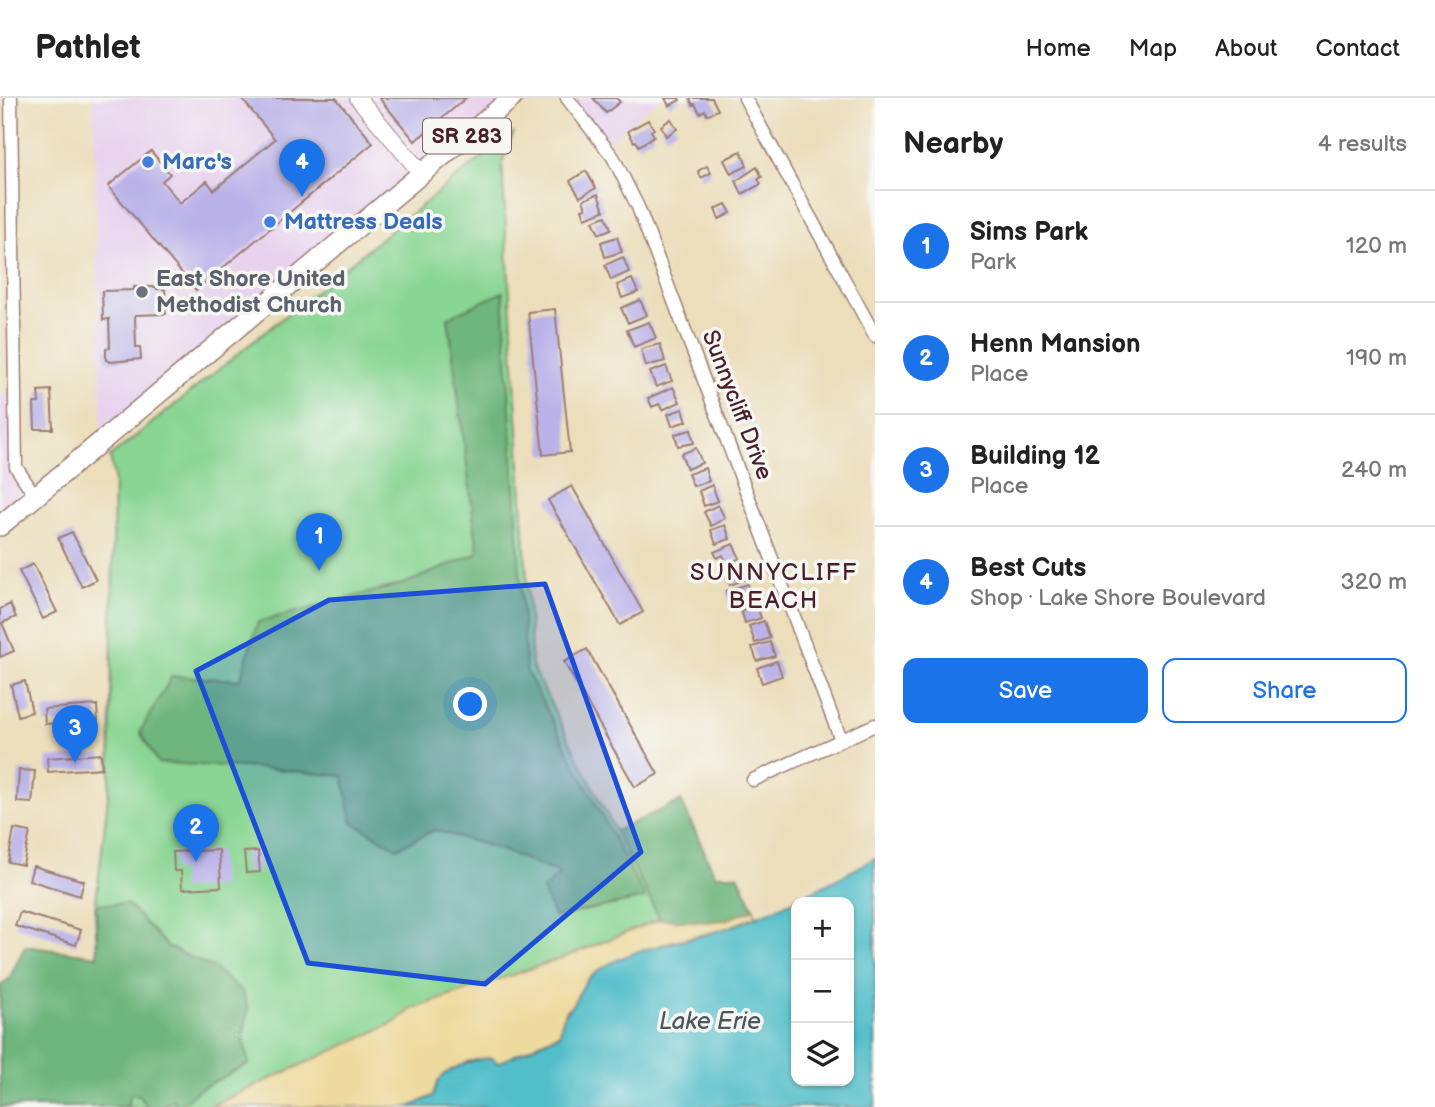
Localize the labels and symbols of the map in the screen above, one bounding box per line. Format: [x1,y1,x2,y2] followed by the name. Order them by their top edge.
[423,118,511,154] road number: SR 283
[279,139,325,197] pin: 4
[162,148,232,176] place label: Marc's
[140,154,156,170] marker: Marc's
[284,208,443,236] place label: Mattress Deals
[262,214,278,230] marker: Mattress Deals
[156,265,345,319] place label: East Shore United Methodist Church
[134,284,150,300] marker: East Shore United Methodist Church
[696,326,778,484] street label: Sunnycliff Drive
[296,513,342,571] pin: 1
[690,558,858,615] district label: SUNNYCLIFF BEACH
[453,687,487,721] your location
[52,705,98,763] pin: 3
[173,804,219,862] pin: 2
[659,1007,761,1036] water label: Lake Erie

